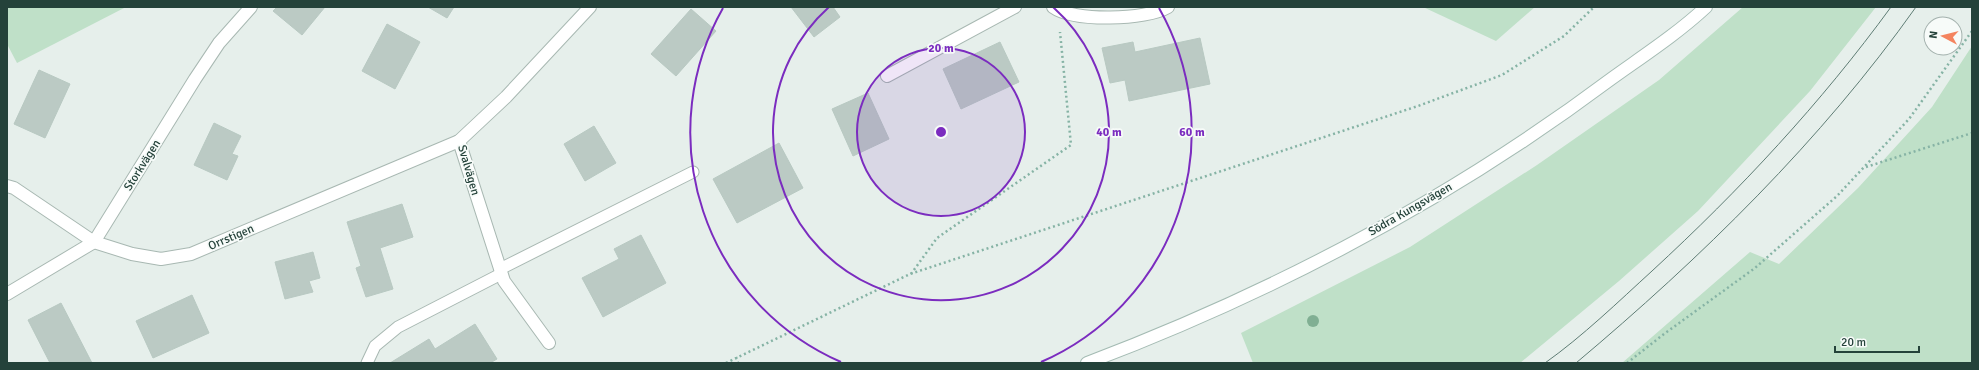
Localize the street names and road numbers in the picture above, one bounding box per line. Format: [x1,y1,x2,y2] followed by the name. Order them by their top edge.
[121,137,164,194] street label: Storkvägen
[454,143,483,197] street label: Svalvägen
[1366,179,1455,240] street label: Södra Kungsvägen
[206,221,256,254] street label: Orrstigen

